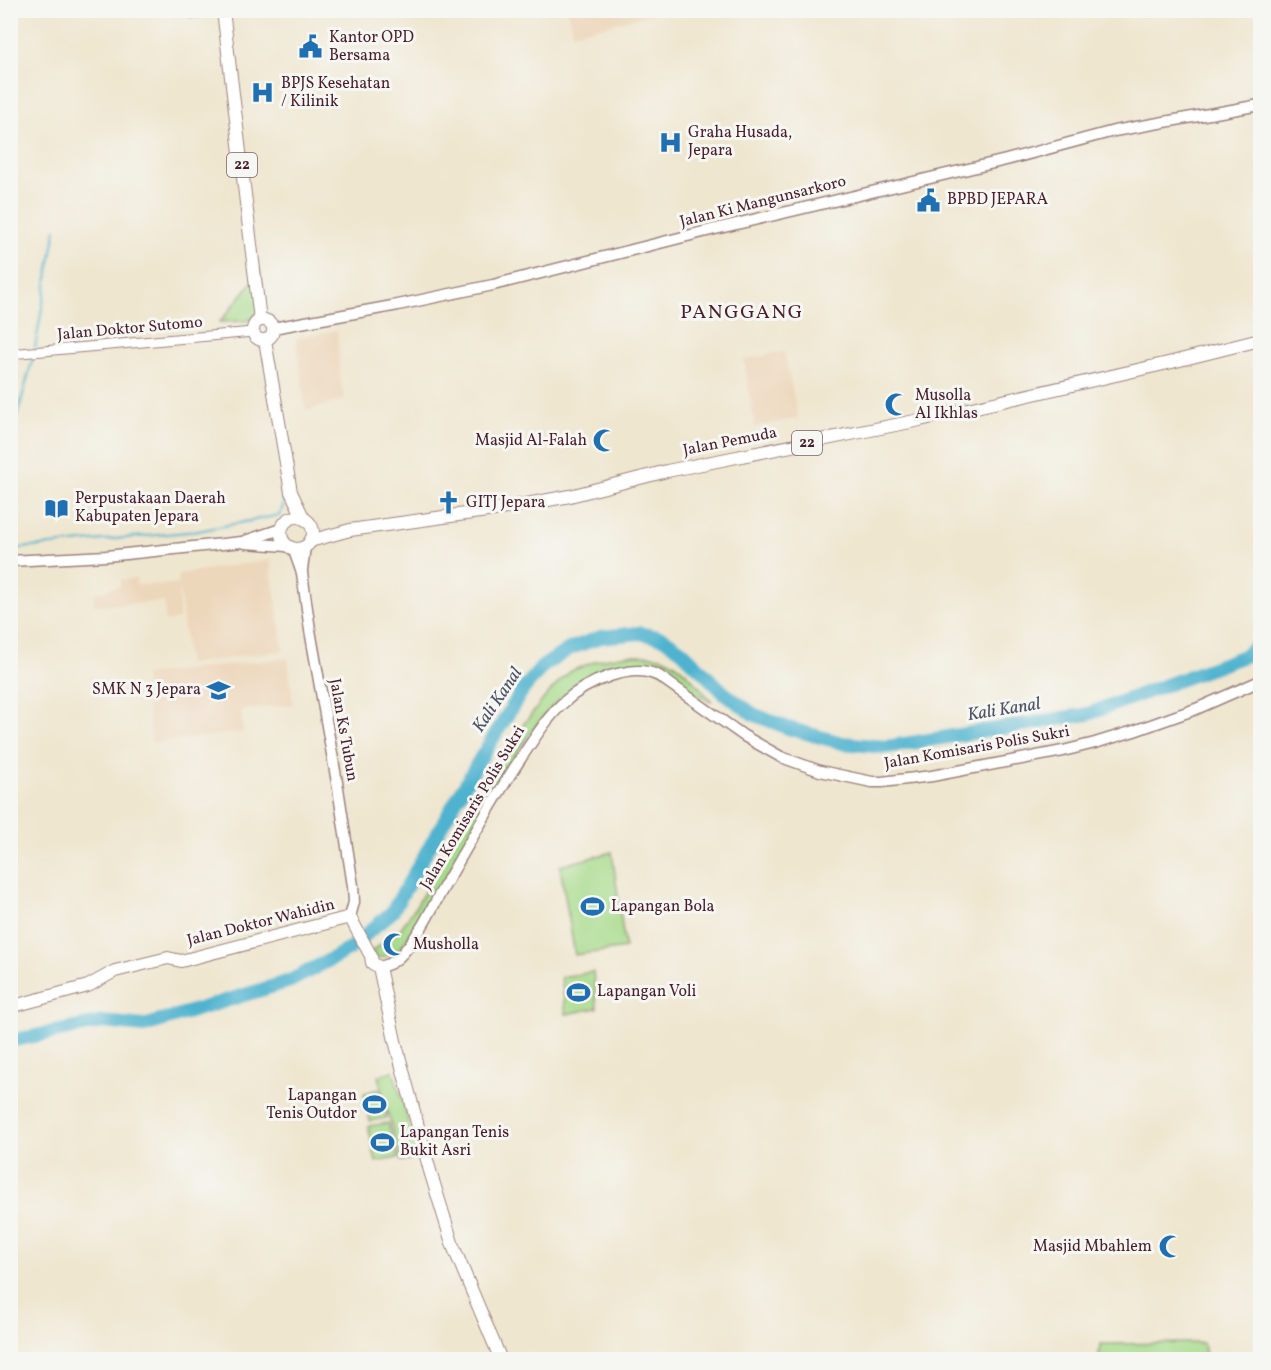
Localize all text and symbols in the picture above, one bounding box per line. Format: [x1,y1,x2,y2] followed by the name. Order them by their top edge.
[329,27,414,67] place label: Kantor OPD Bersama
[298,34,324,60] public building icon: Kantor OPD Bersama
[281,73,390,113] place label: BPJS Kesehatan / Kilinik
[250,80,276,106] hospital icon: BPJS Kesehatan / Kilinik
[688,122,792,162] place label: Graha Husada, Jepara
[657,129,683,155] hospital icon: Graha Husada, Jepara
[227,153,257,177] road number: 22
[678,171,848,233] street label: Jalan Ki Mangunsarkoro
[916,187,942,213] public building icon: BPBD JEPARA
[947,189,1048,211] place label: BPBD JEPARA
[680,299,804,327] district label: PANGGANG
[56,312,204,346] street label: Jalan Doktor Sutomo
[915,385,978,425] place label: Musolla Al Ikhlas
[884,392,910,418] mosque icon: Musolla Al Ikhlas
[681,422,779,462] street label: Jalan Pemuda
[592,428,618,454] mosque icon: Masjid Al-Falah
[475,430,587,452] place label: Masjid Al-Falah
[792,431,822,455] road number: 22
[75,488,226,528] place label: Perpustakaan Daerah Kabupaten Jepara
[435,490,461,516] church icon: GITJ Jepara
[466,492,545,514] place label: GITJ Jepara
[44,495,70,521] library icon: Perpustakaan Daerah Kabupaten Jepara
[467,662,529,738] water label: Kali Kanal
[206,677,232,703] school or university icon: SMK N 3 Jepara
[323,677,363,783] street label: Jalan Ks Tubun
[92,679,201,701] place label: SMK N 3 Jepara
[966,692,1043,728] water label: Kali Kanal
[883,721,1072,775] street label: Jalan Komisaris Polis Sukri
[415,722,531,894] street label: Jalan Komisaris Polis Sukri
[185,894,337,952] street label: Jalan Doktor Wahidin
[580,894,606,920] sports icon: Lapangan Bola
[611,896,715,918] place label: Lapangan Bola
[382,932,408,958] mosque icon: Musholla
[413,934,479,956] place label: Musholla
[566,979,592,1005] sports icon: Lapangan Voli
[597,981,697,1003] place label: Lapangan Voli
[266,1085,357,1125] place label: Lapangan Tenis Outdor
[362,1092,388,1118] sports icon: Lapangan Tenis Outdor
[400,1122,509,1162] place label: Lapangan Tenis Bukit Asri
[369,1129,395,1155] sports icon: Lapangan Tenis Bukit Asri
[1157,1234,1183,1260] mosque icon: Masjid Mbahlem
[1033,1236,1152,1258] place label: Masjid Mbahlem

